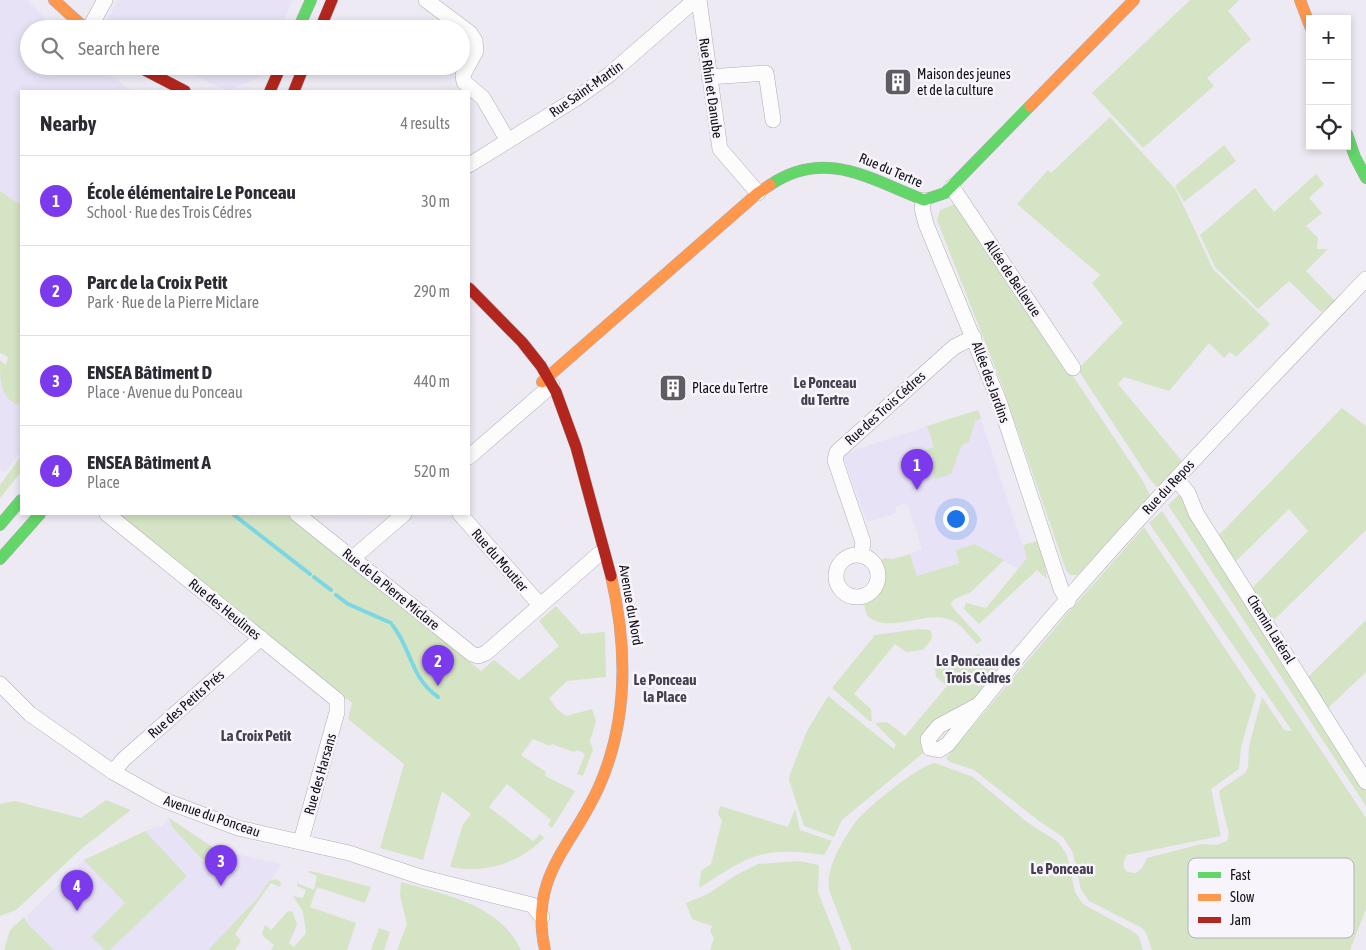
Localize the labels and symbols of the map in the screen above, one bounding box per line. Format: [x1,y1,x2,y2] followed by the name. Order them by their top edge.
[696,37,726,139] street label: Rue Rhin et Danube
[546,58,626,120] street label: Rue Saint-Martin
[917,66,1011,98] place label: Maison des jeunes et de la culture
[883,67,913,97] building icon: Maison des jeunes et de la culture
[857,149,925,191] street label: Rue du Tertre
[981,237,1045,319] street label: Allée de Bellevue
[969,339,1013,425] street label: Allée des Jardins
[842,368,929,448] street label: Rue des Trois Cédres
[658,373,688,403] building icon: Place du Tertre
[794,374,856,408] district label: Le Ponceau du Tertre
[692,380,768,396] place label: Place du Tertre
[901,449,933,490] pin: 1
[1139,456,1197,518] street label: Rue du Repos
[943,506,969,532] your location
[468,525,532,595] street label: Rue du Moutier
[339,545,443,633] street label: Rue de la Pierre Miclare
[616,563,646,647] street label: Avenue du Nord
[186,575,264,643] street label: Rue des Heulines
[1244,592,1299,666] street label: Chemin Latéral
[422,645,454,686] pin: 2
[936,652,1021,686] district label: Le Ponceau des Trois Cèdres
[145,667,227,741] street label: Rue des Petits Prés
[634,671,696,705] district label: Le Ponceau la Place
[221,727,292,744] district label: La Croix Petit
[301,731,339,817] street label: Rue des Harsans
[162,792,262,840] street label: Avenue du Ponceau
[205,845,237,886] pin: 3
[1188,858,1354,938] legend
[1031,860,1093,877] district label: Le Ponceau
[1230,867,1251,883] text: Fast
[61,870,93,911] pin: 4
[1230,889,1255,905] text: Slow
[1230,912,1251,928] text: Jam

